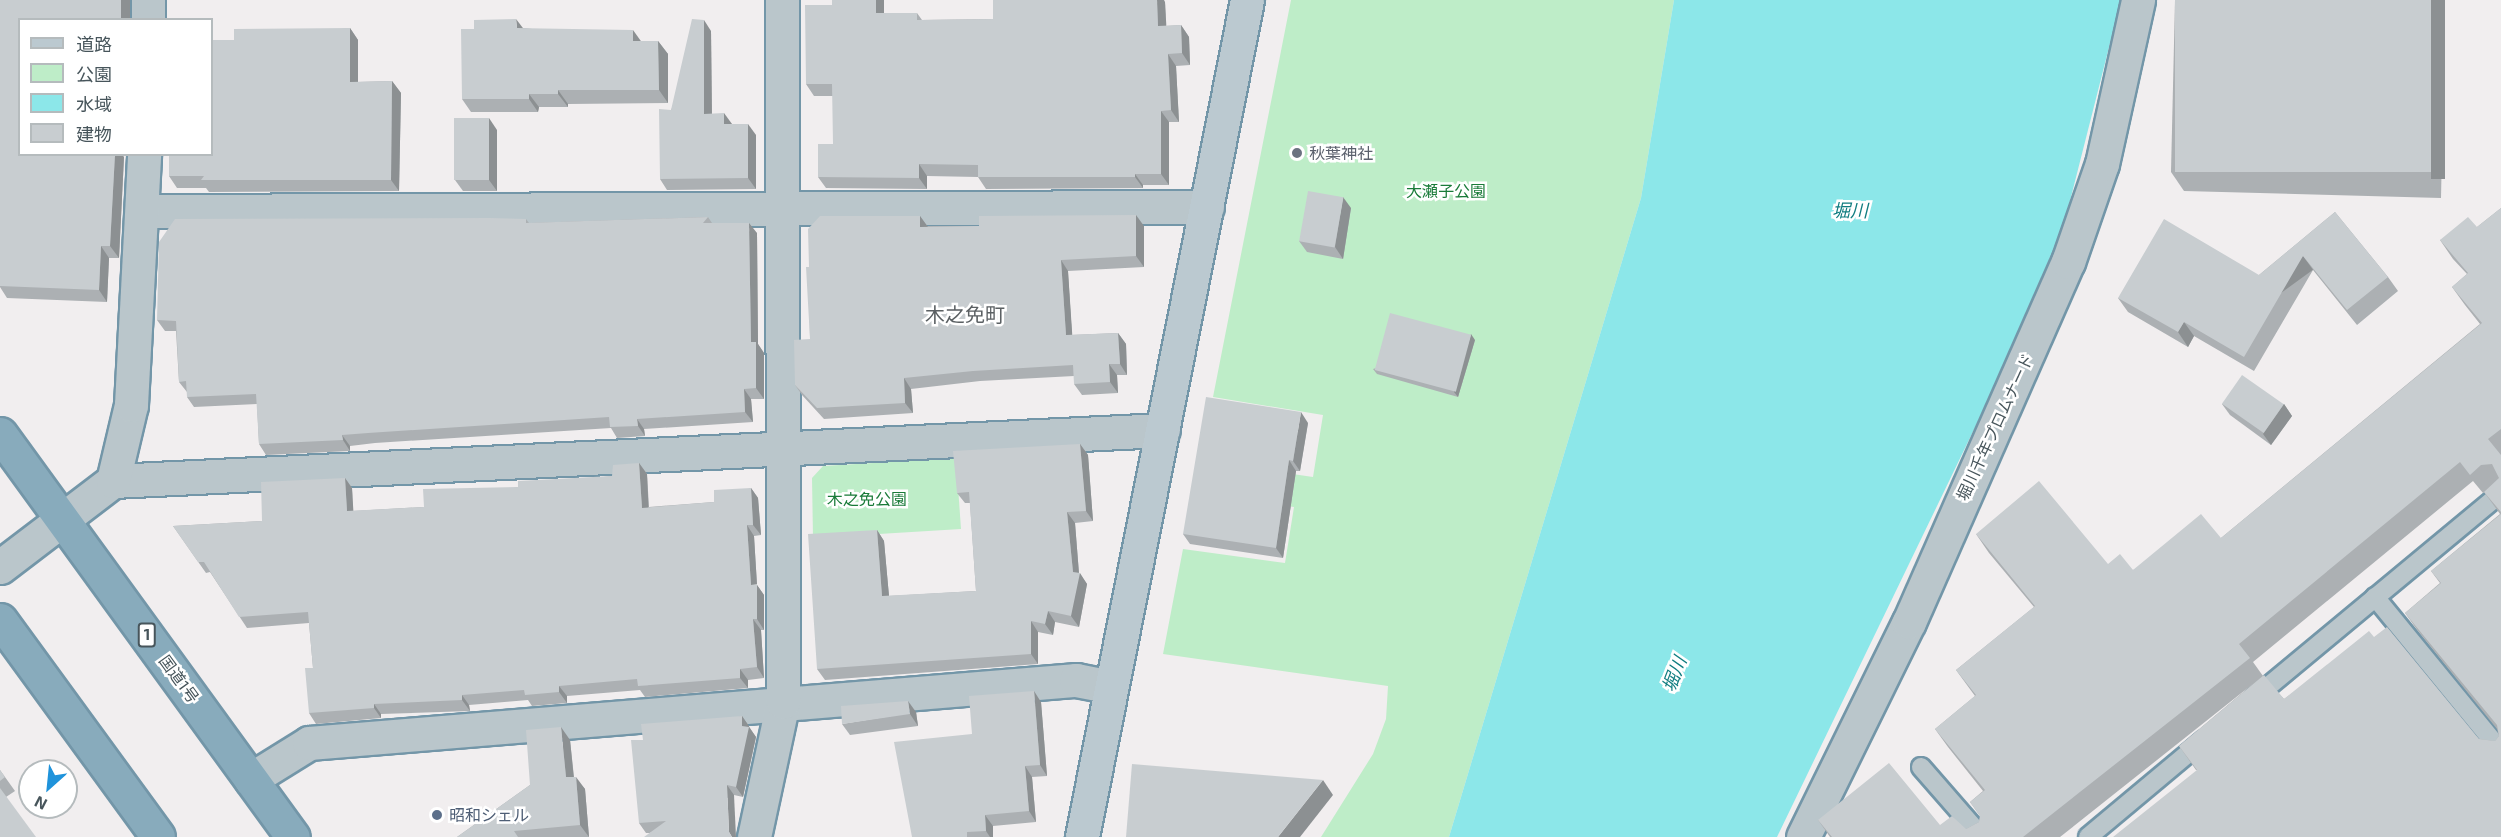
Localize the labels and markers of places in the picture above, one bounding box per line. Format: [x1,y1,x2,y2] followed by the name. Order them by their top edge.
[1309,143,1373,163] place label: 秋葉神社
[1290,146,1304,160] marker: 秋葉神社
[449,805,529,825] place label: 昭和シェル
[430,808,444,822] marker: 昭和シェル

